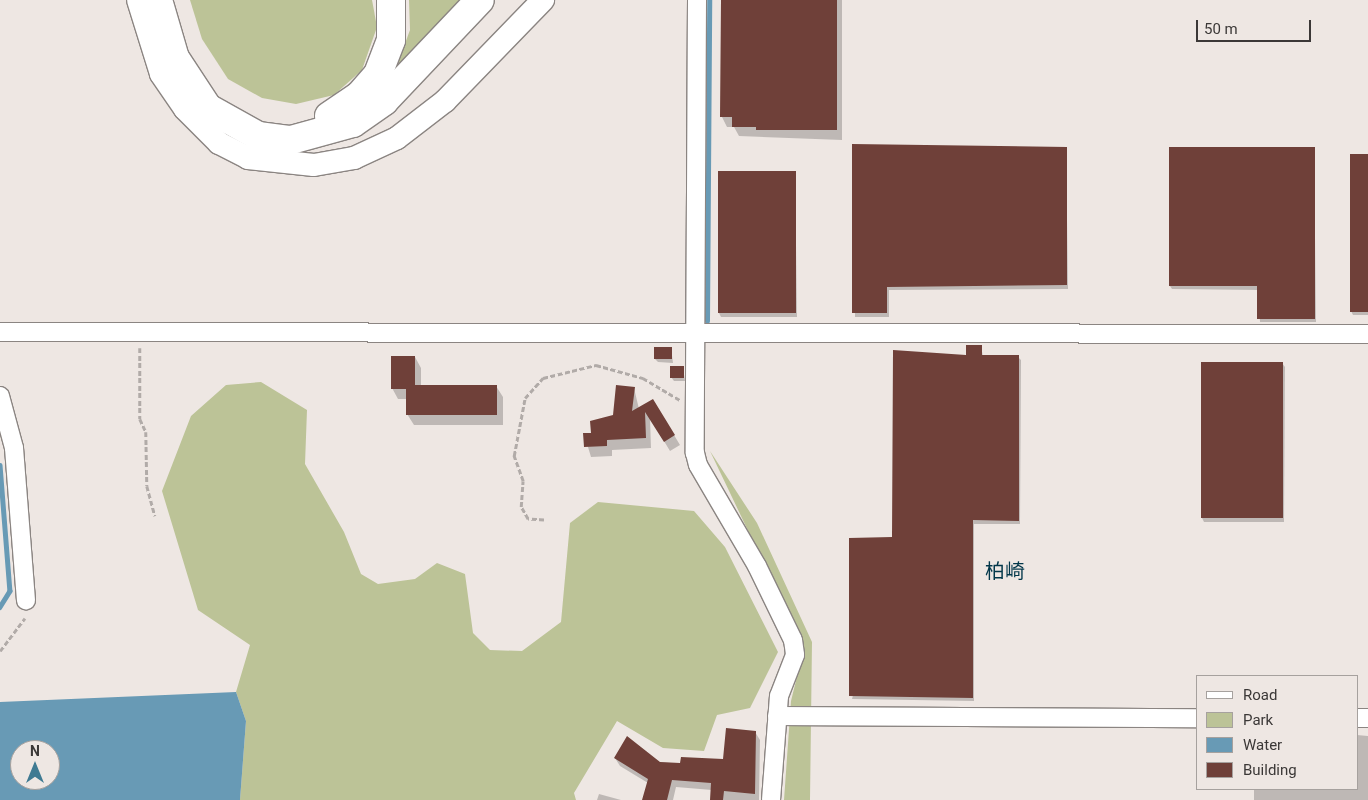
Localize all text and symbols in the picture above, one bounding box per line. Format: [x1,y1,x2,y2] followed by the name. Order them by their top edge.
[1198,10,1313,42] scale bar
[1204,20,1238,38] text: 50 m
[985,559,1025,583] district label: 柏崎
[1196,675,1358,790] legend
[1243,686,1277,704] text: Road
[1243,711,1273,729] text: Park
[1243,736,1282,754] text: Water
[10,740,60,790] north arrow
[30,743,40,759] text: N
[1243,761,1297,779] text: Building

